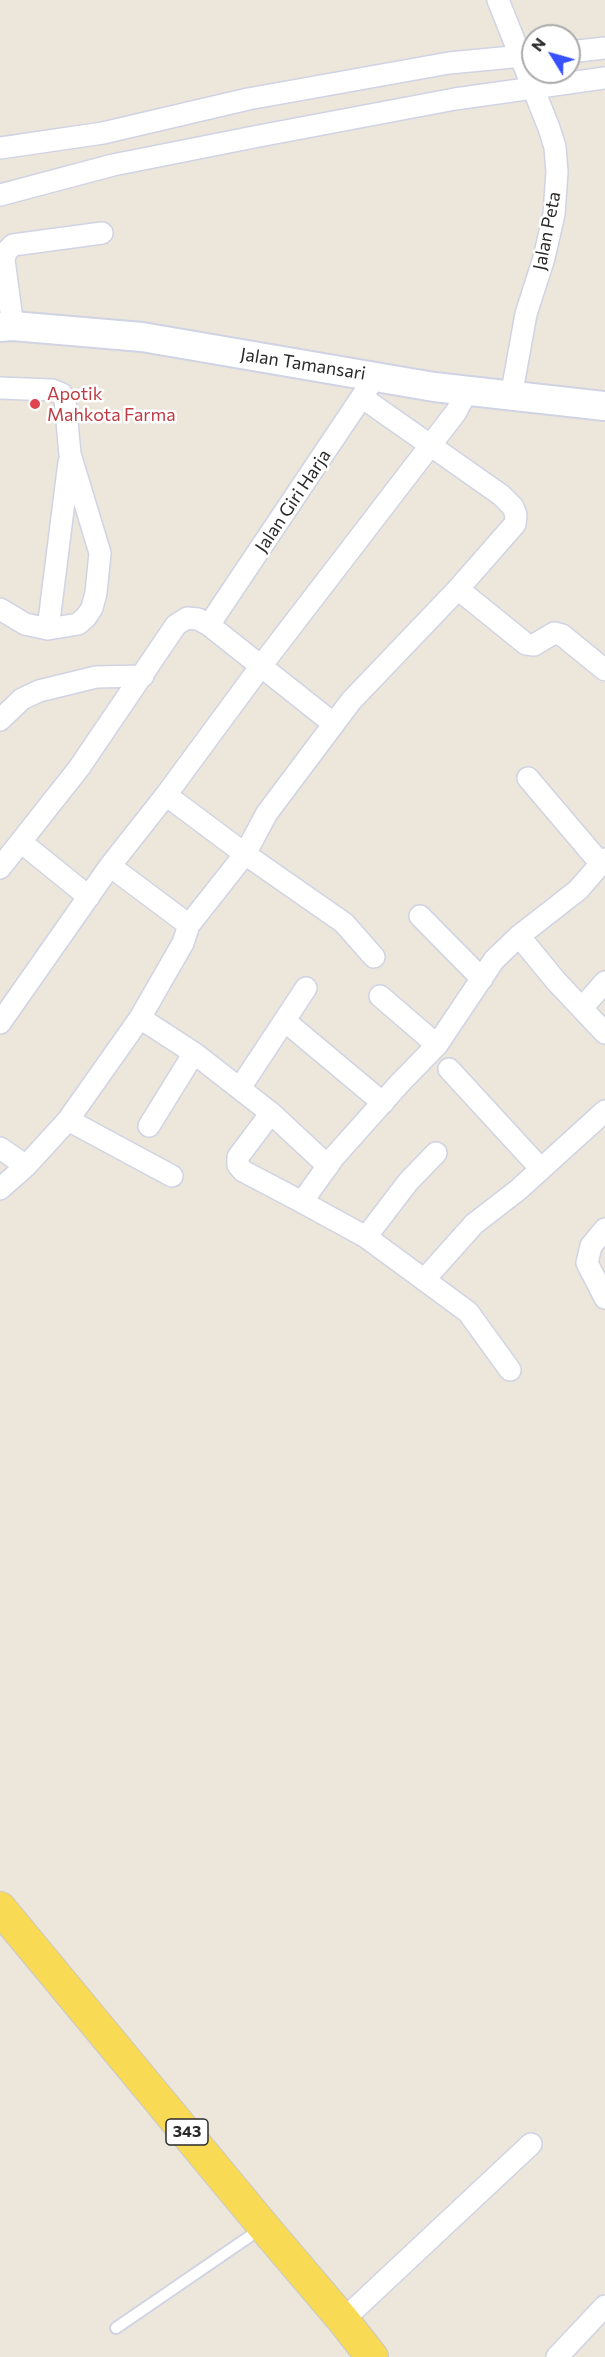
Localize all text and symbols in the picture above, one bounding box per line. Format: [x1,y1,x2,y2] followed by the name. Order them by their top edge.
[521,24,581,84] north arrow
[527,34,549,55] text: N
[529,190,565,272] street label: Jalan Peta
[239,343,367,385] street label: Jalan Tamansari
[47,383,176,426] place label: Apotik Mahkota Farma
[28,397,42,411] marker: Apotik Mahkota Farma
[251,445,335,557] street label: Jalan Giri Harja
[166,2119,208,2145] road number: 343

